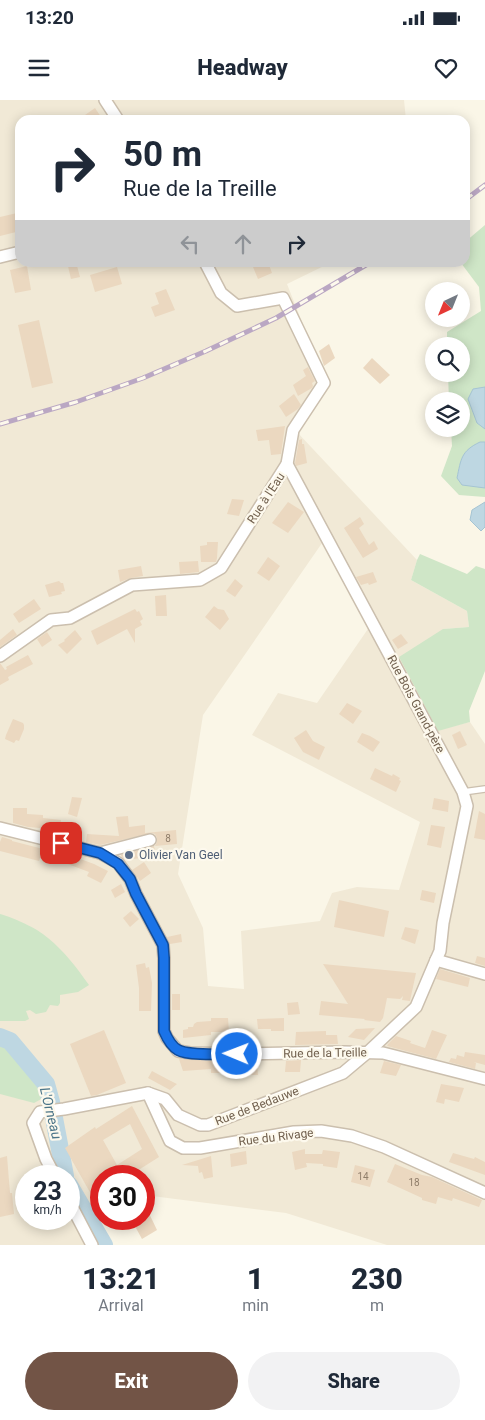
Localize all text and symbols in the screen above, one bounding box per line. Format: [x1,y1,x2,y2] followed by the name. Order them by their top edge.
[25,6,74,29] text: 13:20
[25,54,53,82] icon: menu
[432,54,460,82] icon: heart
[197,55,288,80] text: Headway
[123,134,202,175] text: 50 m
[40,135,105,200] icon: right
[123,176,277,201] text: Rue de la Treille
[176,230,204,258] icon: left
[229,230,257,258] icon: ahead
[282,230,310,258] icon: right
[425,282,470,328] north arrow
[425,282,470,437] map controls
[425,337,470,382] button: search
[425,392,470,437] button: layers
[244,470,288,526] street label: Rue à l'Eau
[384,653,448,755] street label: Rue Bois Grand-père
[40,822,82,864] pin
[47,829,75,857] icon: arrive
[165,833,171,844] house number: 8
[139,848,223,862] place label: Olivier Van Geel
[123,849,135,861] marker: Olivier Van Geel
[210,1027,262,1079] position arrow
[283,1045,367,1061] street label: Rue de la Treille
[213,1084,301,1128] street label: Rue de Bedauwe
[37,1085,65,1141] water label: L'Orneau
[238,1125,314,1149] street label: Rue du Rivage
[90,1165,155,1230] speed limit sign: 30
[357,1171,369,1182] house number: 14
[33,1177,62,1206] text: 23
[408,1177,420,1188] house number: 18
[33,1203,62,1217] text: km/h
[82,1261,160,1296] text: 13:21
[247,1261,264,1296] text: 1
[351,1261,403,1296] text: 230
[98,1296,144,1315] text: Arrival
[242,1296,269,1315] text: min
[370,1296,384,1315] text: m
[25,1352,238,1410] button: Exit
[248,1352,460,1410] button: Share

